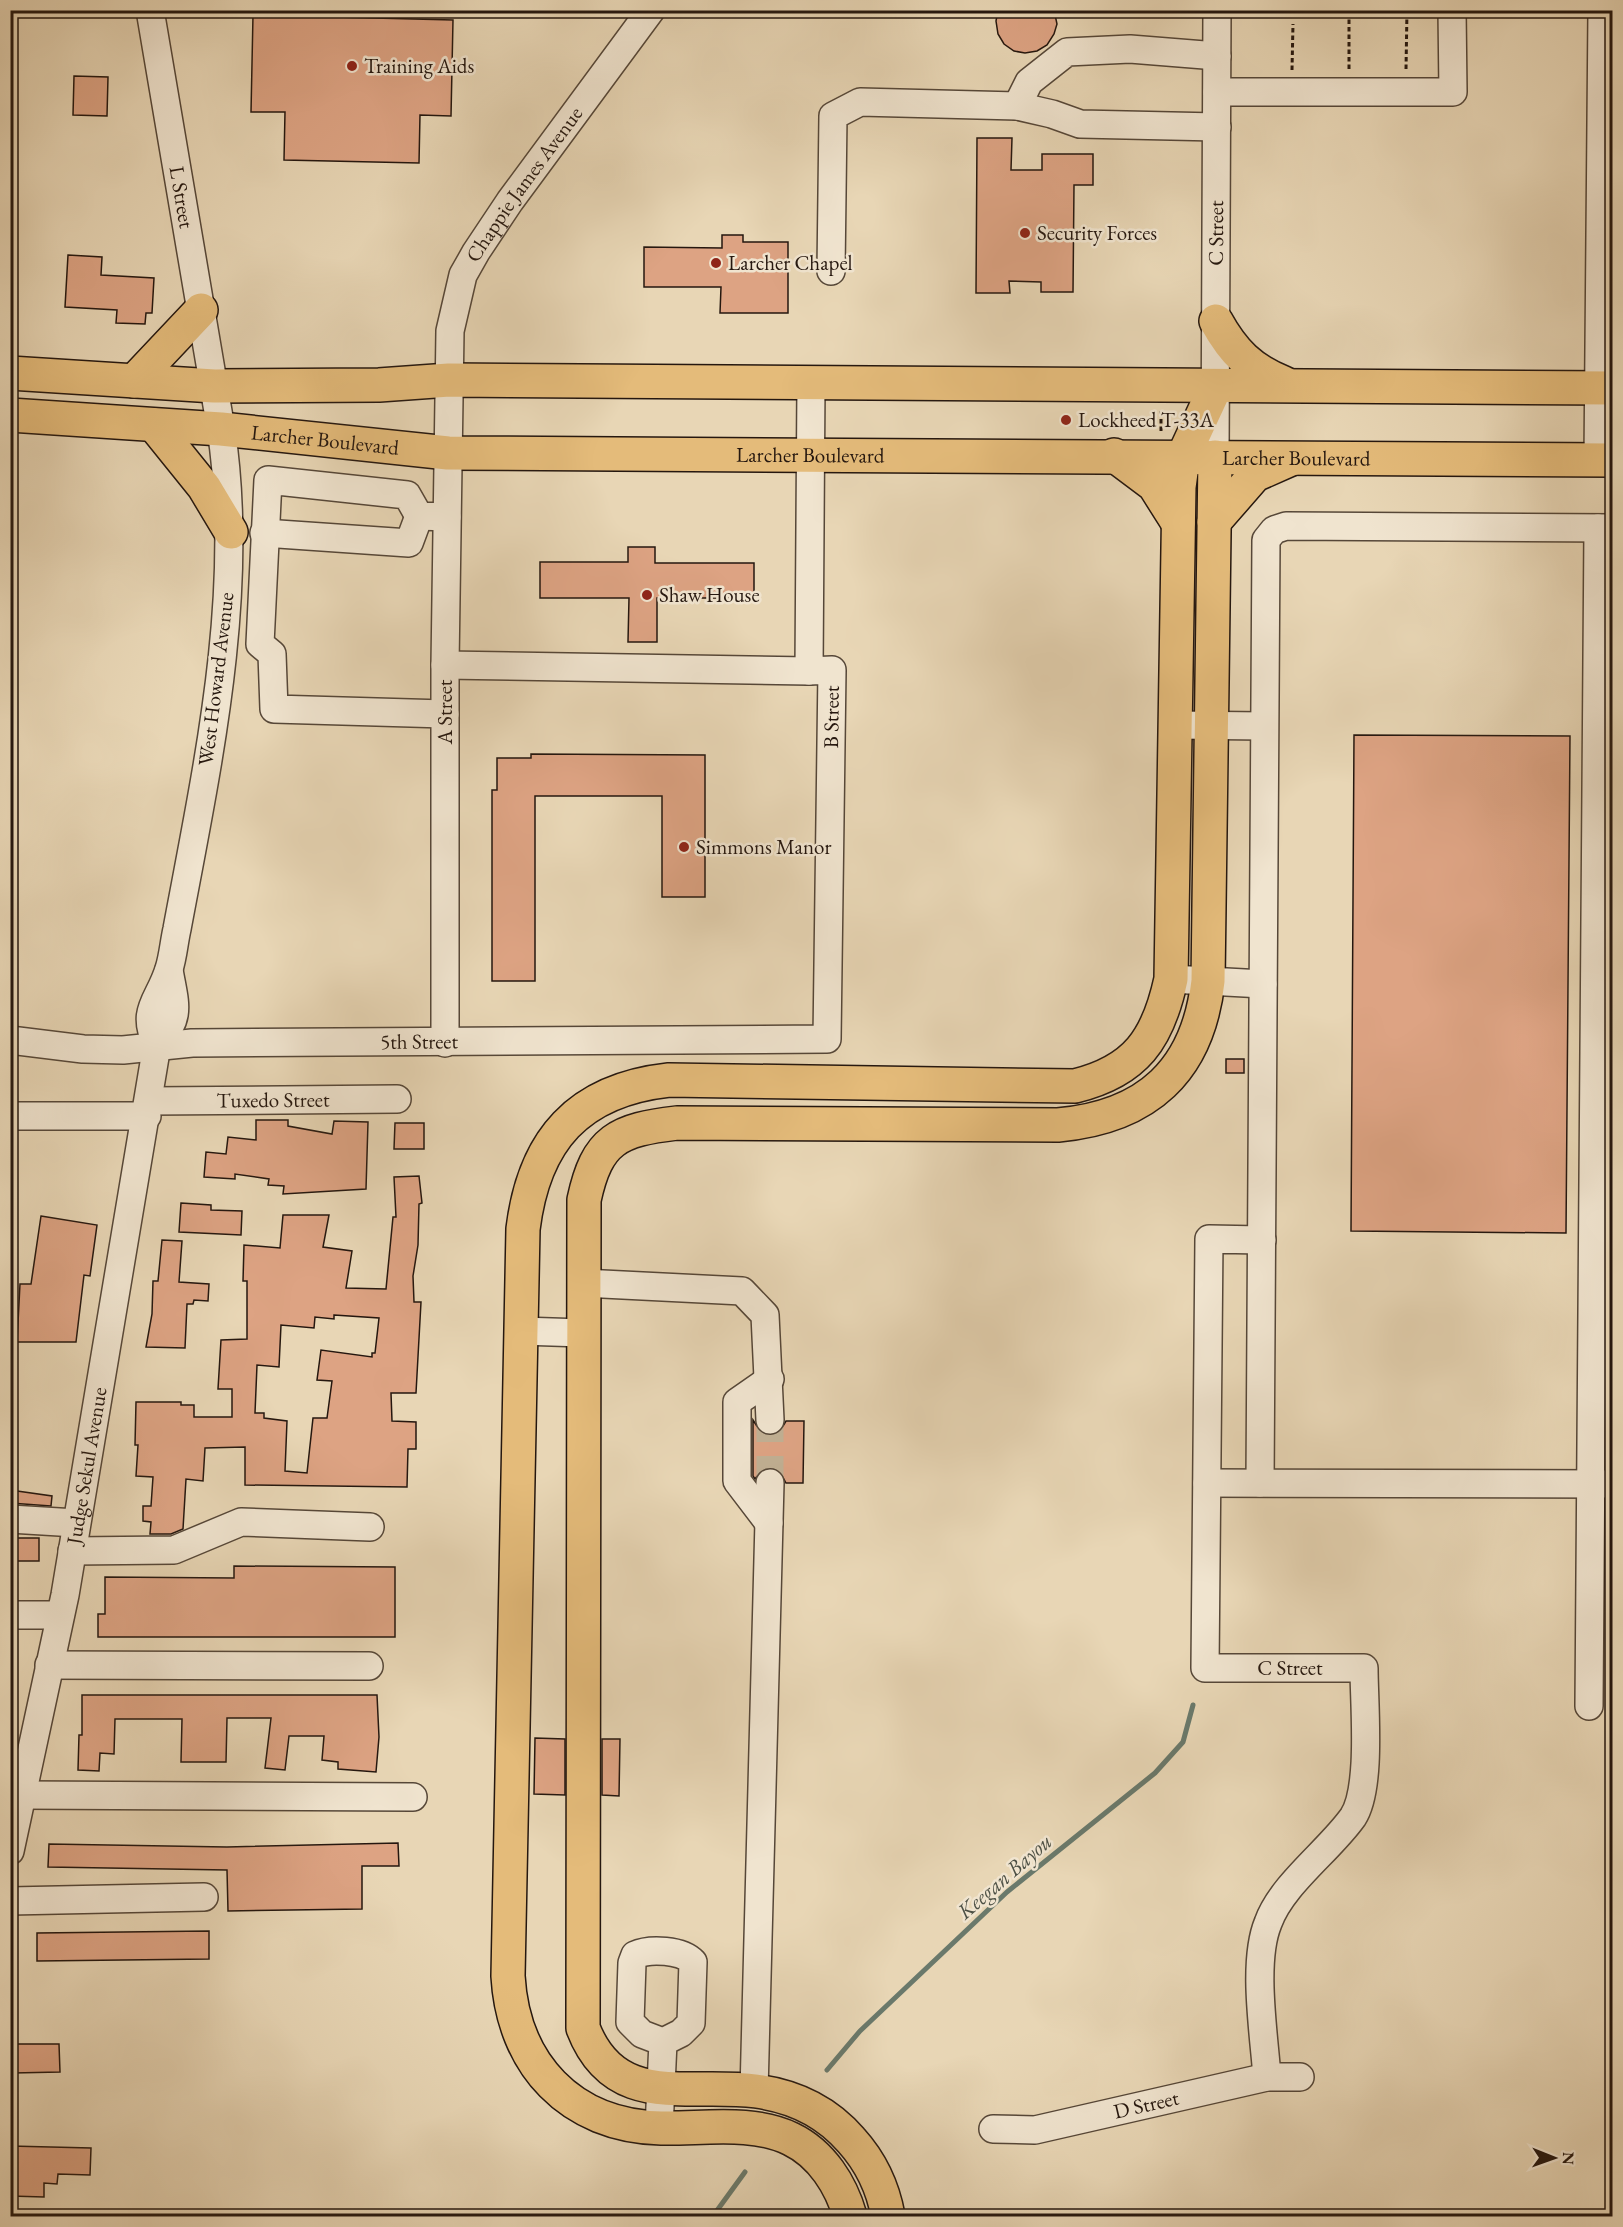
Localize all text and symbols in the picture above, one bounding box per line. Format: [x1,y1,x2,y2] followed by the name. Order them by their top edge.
[364,52,474,79] place label: Training Aids
[345,59,359,73] marker: Training Aids
[459,101,588,267] street label: Chappie James Avenue
[164,164,201,231] street label: L Street
[1202,200,1229,266] street label: C Street
[1037,219,1157,246] place label: Security Forces
[1018,226,1032,240] marker: Security Forces
[728,249,853,276] place label: Larcher Chapel
[709,256,723,270] marker: Larcher Chapel
[1078,406,1214,433] place label: Lockheed T-33A
[1059,413,1073,427] marker: Lockheed T-33A
[250,418,401,461] street label: Larcher Boulevard
[736,441,885,469] street label: Larcher Boulevard
[1222,444,1371,472] street label: Larcher Boulevard
[659,581,760,608] place label: Shaw House
[640,588,654,602] marker: Shaw House
[191,591,240,767] street label: West Howard Avenue
[431,679,458,745] street label: A Street
[817,685,845,748] street label: B Street
[696,833,831,860] place label: Simmons Manor
[677,840,691,854] marker: Simmons Manor
[380,1027,459,1055] street label: 5th Street
[216,1086,330,1113] street label: Tuxedo Street
[59,1385,113,1548] street label: Judge Sekul Avenue
[1257,1654,1323,1681] street label: C Street
[950,1827,1058,1926] water label: Keegan Bayou
[1111,2084,1182,2125] street label: D Street
[1524,2128,1584,2188] north arrow
[1558,2152,1579,2165] text: N

